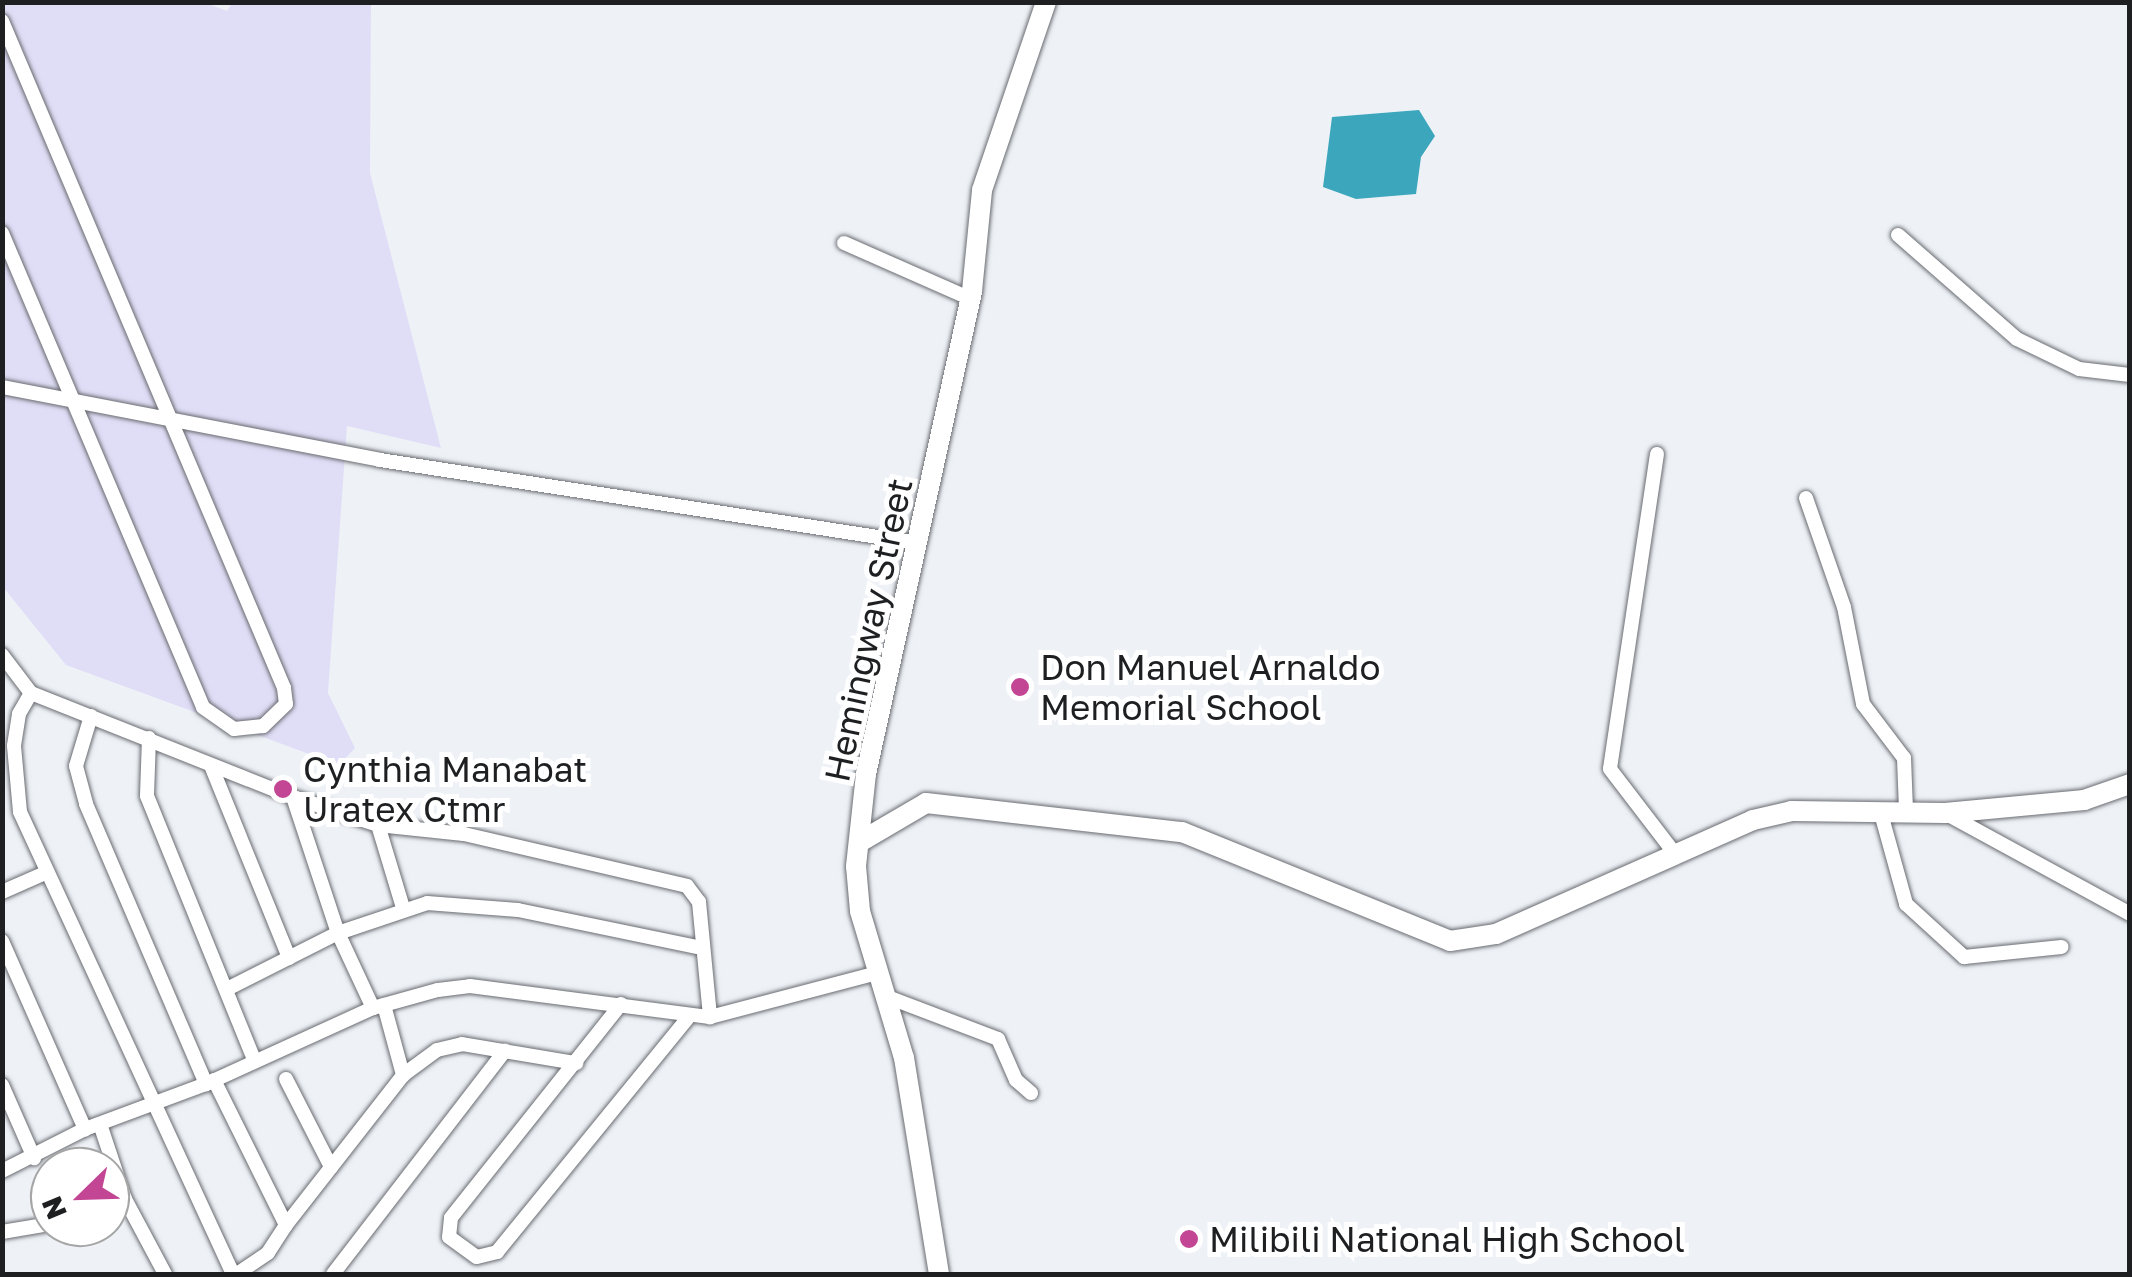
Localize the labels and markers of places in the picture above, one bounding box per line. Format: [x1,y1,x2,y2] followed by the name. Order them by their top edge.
[1040,646,1380,728] place label: Don Manuel Arnaldo Memorial School
[1009,676,1031,698] marker: Don Manuel Arnaldo Memorial School
[303,748,587,830] place label: Cynthia Manabat Uratex Ctmr
[272,778,294,800] marker: Cynthia Manabat Uratex Ctmr
[1209,1218,1685,1260] place label: Milibili National High School
[1178,1228,1200,1250] marker: Milibili National High School

